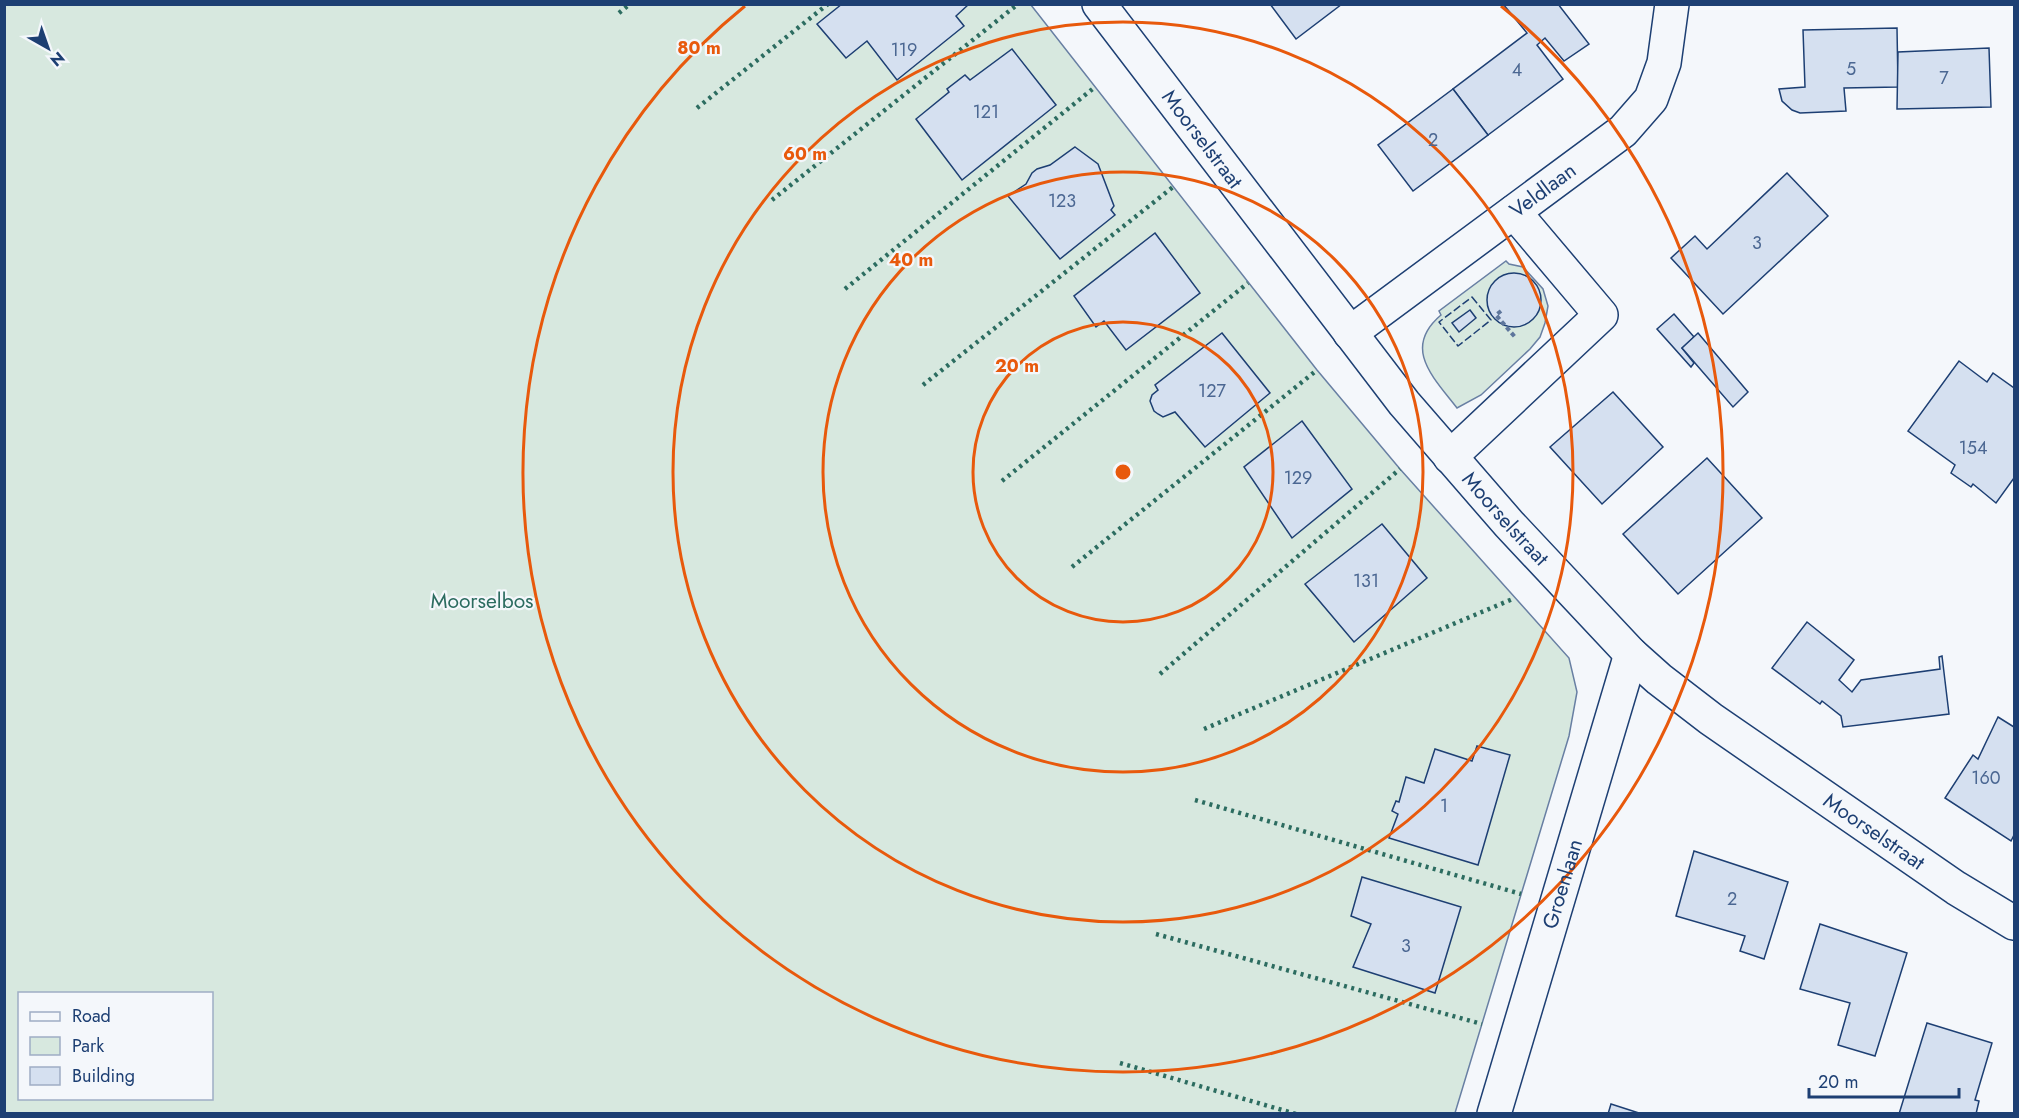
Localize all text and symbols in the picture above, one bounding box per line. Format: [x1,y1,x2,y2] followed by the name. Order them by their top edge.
[18,18,78,78] north arrow
[677,35,721,61] text: 80 m
[891,37,917,63] house number: 119
[45,46,70,72] text: N
[1846,56,1856,82] house number: 5
[1512,57,1522,83] house number: 4
[1939,65,1949,91] house number: 7
[1155,83,1250,195] street label: Moorselstraat
[973,99,999,125] house number: 121
[1428,127,1438,153] house number: 2
[783,141,827,167] text: 60 m
[1503,156,1582,225] street label: Veldlaan
[1048,188,1076,214] house number: 123
[1752,230,1762,256] house number: 3
[889,247,933,273] text: 40 m
[995,353,1039,379] text: 20 m
[1198,378,1226,404] house number: 127
[1959,435,1987,461] house number: 154
[1113,462,1133,482] centre of rings
[1284,465,1312,491] house number: 129
[1455,465,1556,572] street label: Moorselstraat
[1353,568,1379,594] house number: 131
[430,586,534,616] park label: Moorselbos
[1971,765,2001,791] house number: 160
[1817,786,1931,877] street label: Moorselstraat
[1440,793,1448,819] house number: 1
[1535,835,1590,933] street label: Groenlaan
[1727,886,1737,912] house number: 2
[1401,933,1411,959] house number: 3
[18,992,213,1100] legend
[72,1003,111,1029] text: Road
[72,1033,104,1059] text: Park
[1809,1061,1959,1099] scale bar
[72,1063,135,1089] text: Building
[1818,1069,1858,1095] text: 20 m

